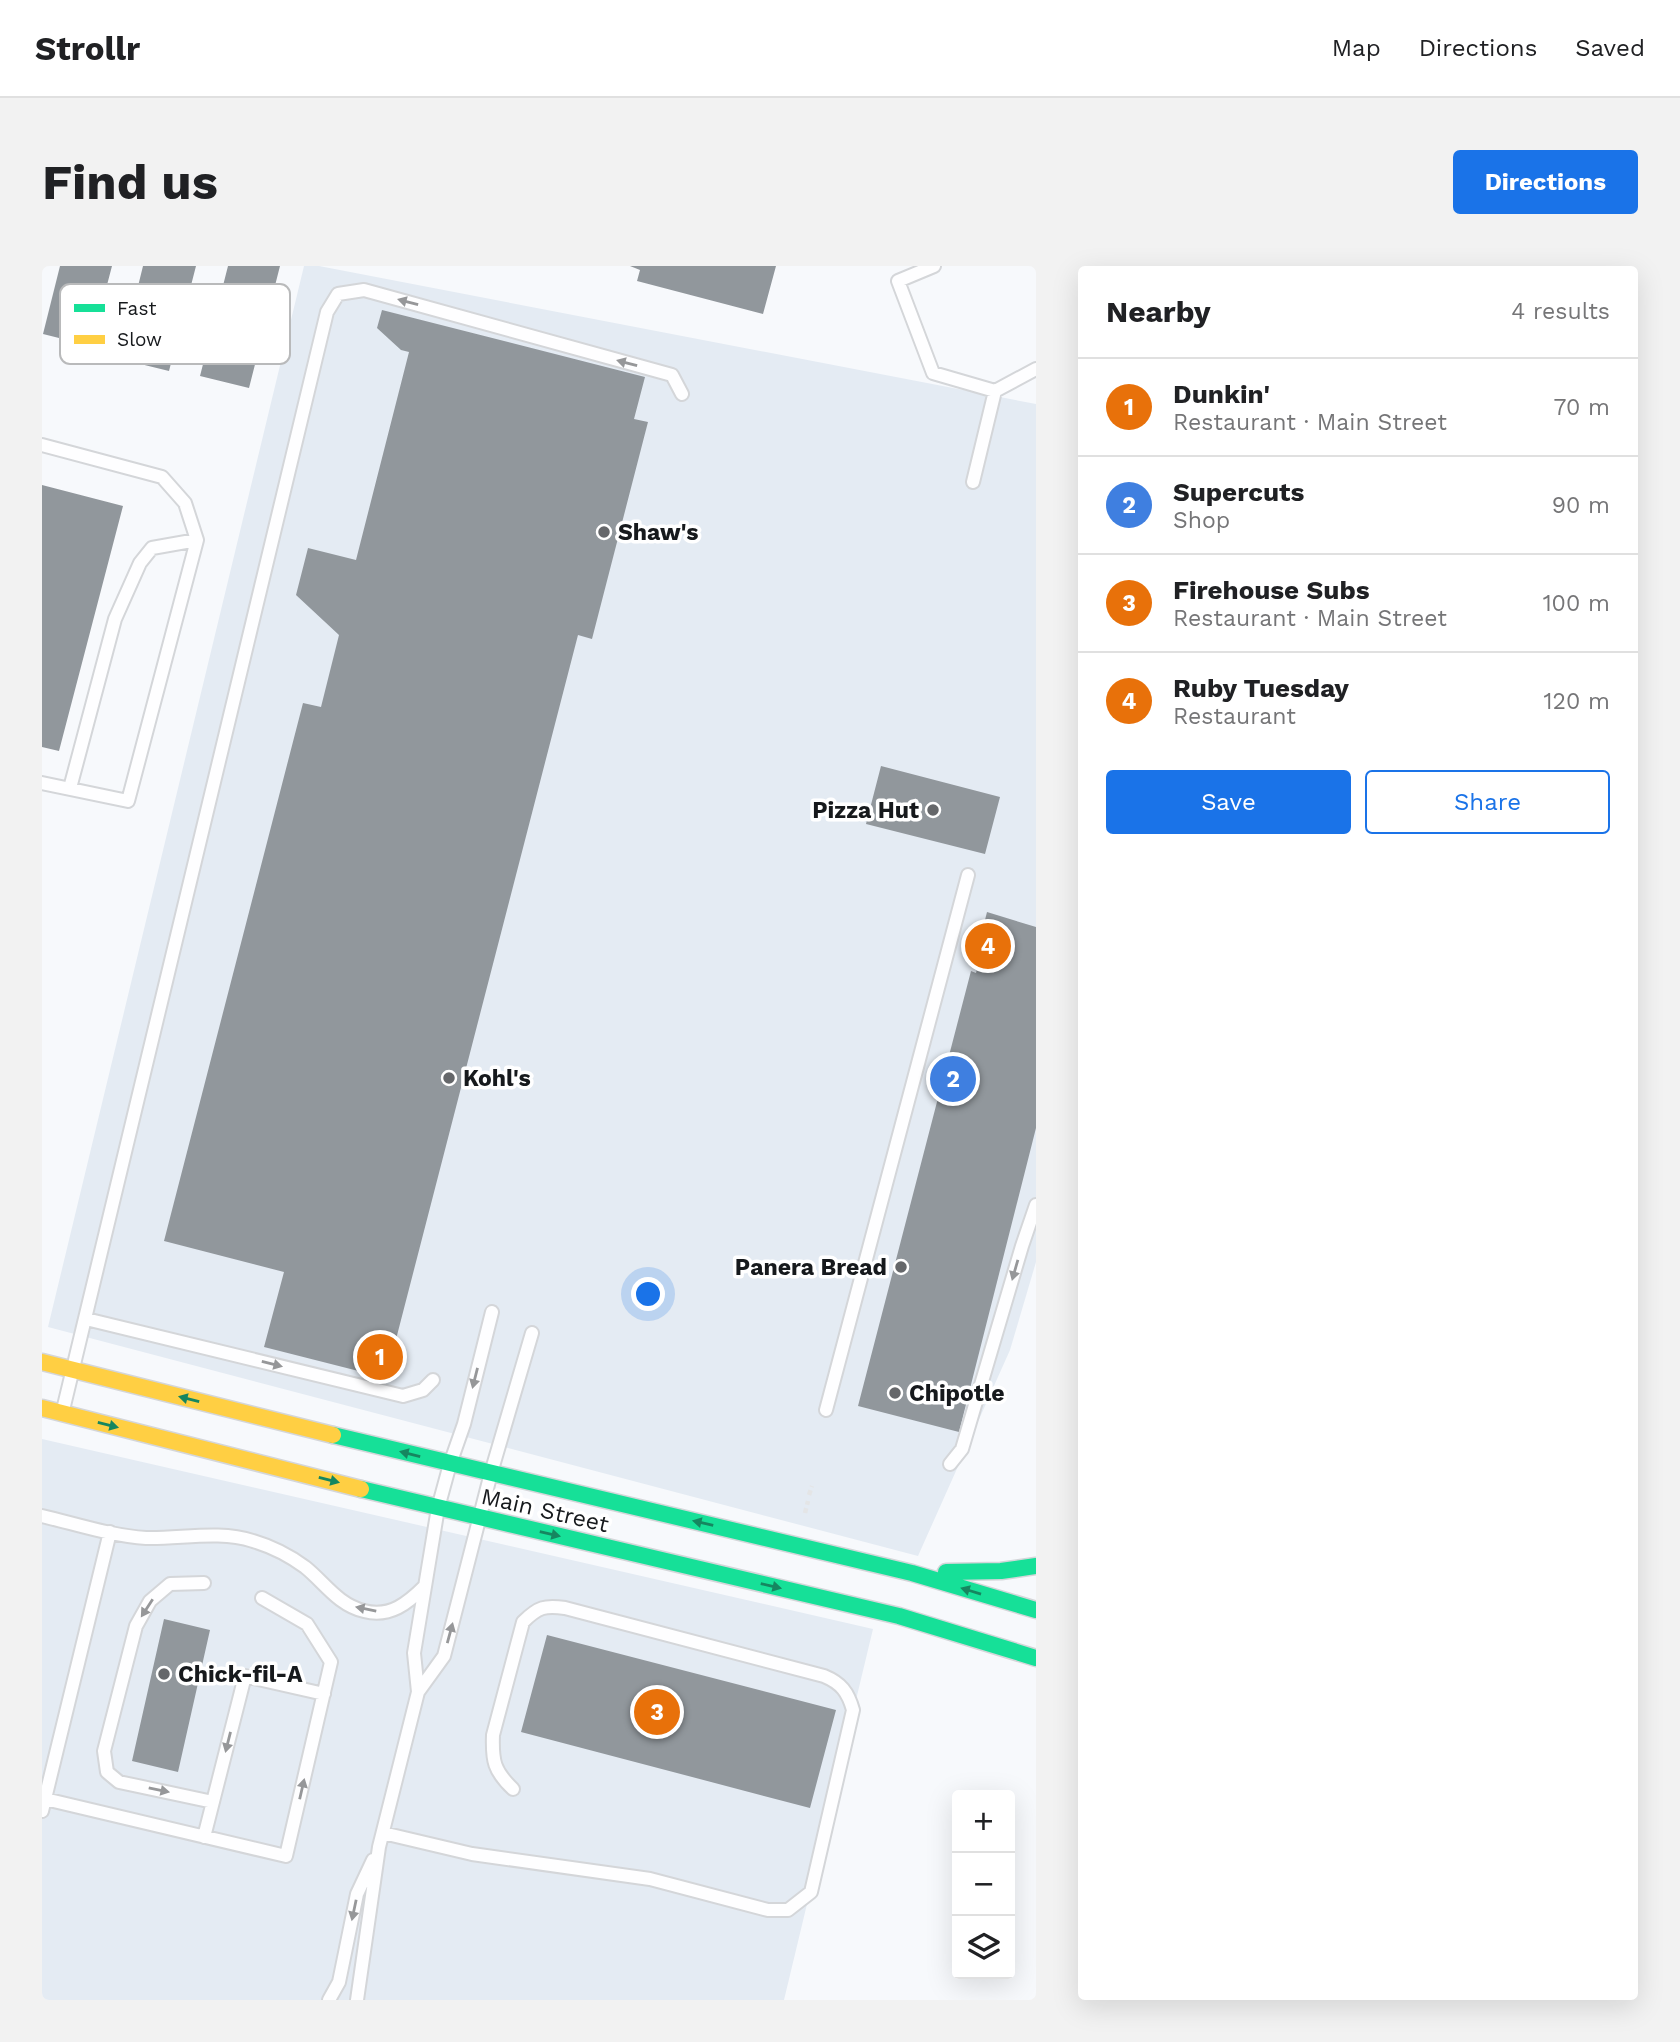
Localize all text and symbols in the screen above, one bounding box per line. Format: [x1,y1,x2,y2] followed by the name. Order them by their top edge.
[35,29,140,68] text: Strollr
[1332,34,1381,62] text: Map
[1419,34,1537,62] text: Directions
[1575,34,1645,62] text: Saved
[1453,150,1638,214] button: Directions
[42,153,218,211] text: Find us
[60,284,290,364] legend
[1106,294,1211,329] text: Nearby
[396,296,418,307] one-way arrow
[117,297,156,320] text: Fast
[1511,298,1610,325] text: 4 results
[117,328,162,351] text: Slow
[616,357,637,367] one-way arrow
[1173,379,1270,409] text: Dunkin'
[1124,394,1134,421] text: 1
[1553,394,1610,421] text: 70 m
[1173,409,1447,436] text: Restaurant · Main Street
[1173,477,1304,507] text: Supercuts
[1122,492,1136,519] text: 2
[1552,492,1610,519] text: 90 m
[1173,507,1230,534] text: Shop
[618,519,699,546] place label: Shaw's
[596,524,612,540] marker: Shaw's
[1173,575,1370,605] text: Firehouse Subs
[1122,590,1136,617] text: 3
[1543,590,1610,617] text: 100 m
[1173,605,1447,632] text: Restaurant · Main Street
[1173,673,1349,703] text: Ruby Tuesday
[1122,688,1136,715] text: 4
[1544,688,1610,715] text: 120 m
[1173,703,1296,730] text: Restaurant
[1106,770,1351,834] button: Save
[1365,770,1610,834] button: Share
[812,797,919,824] place label: Pizza Hut
[925,802,941,818] marker: Pizza Hut
[965,920,1011,972] pin: 4
[930,1053,976,1105] pin: 2
[463,1065,531,1092] place label: Kohl's
[441,1070,457,1086] marker: Kohl's
[735,1254,887,1281] place label: Panera Bread
[893,1259,909,1275] marker: Panera Bread
[1009,1259,1019,1280] one-way arrow
[631,1277,665,1311] your location
[357,1331,403,1383] pin: 1
[261,1359,283,1370] one-way arrow
[469,1367,480,1389] one-way arrow
[909,1380,1005,1407] place label: Chipotle
[887,1385,903,1401] marker: Chipotle
[178,1393,200,1404] one-way arrow
[97,1420,119,1431] one-way arrow
[399,1448,421,1459] one-way arrow
[318,1475,340,1486] one-way arrow
[479,1483,612,1538] street label: Main Street
[691,1518,713,1529] one-way arrow
[539,1529,561,1540] one-way arrow
[760,1581,782,1592] one-way arrow
[960,1585,981,1595] one-way arrow
[140,1599,153,1618] one-way arrow
[354,1604,376,1615] one-way arrow
[445,1622,456,1644] one-way arrow
[178,1661,303,1688] place label: Chick-fil-A
[156,1666,172,1682] marker: Chick-fil-A
[634,1686,680,1738] pin: 3
[222,1731,233,1753] one-way arrow
[296,1778,307,1800] one-way arrow
[148,1785,170,1796] one-way arrow
[952,1790,1015,1979] map controls
[952,1790,1015,1853] button: +
[952,1853,1015,1916] button: −
[349,1899,360,1921] one-way arrow
[952,1916,1015,1979] button: layers

